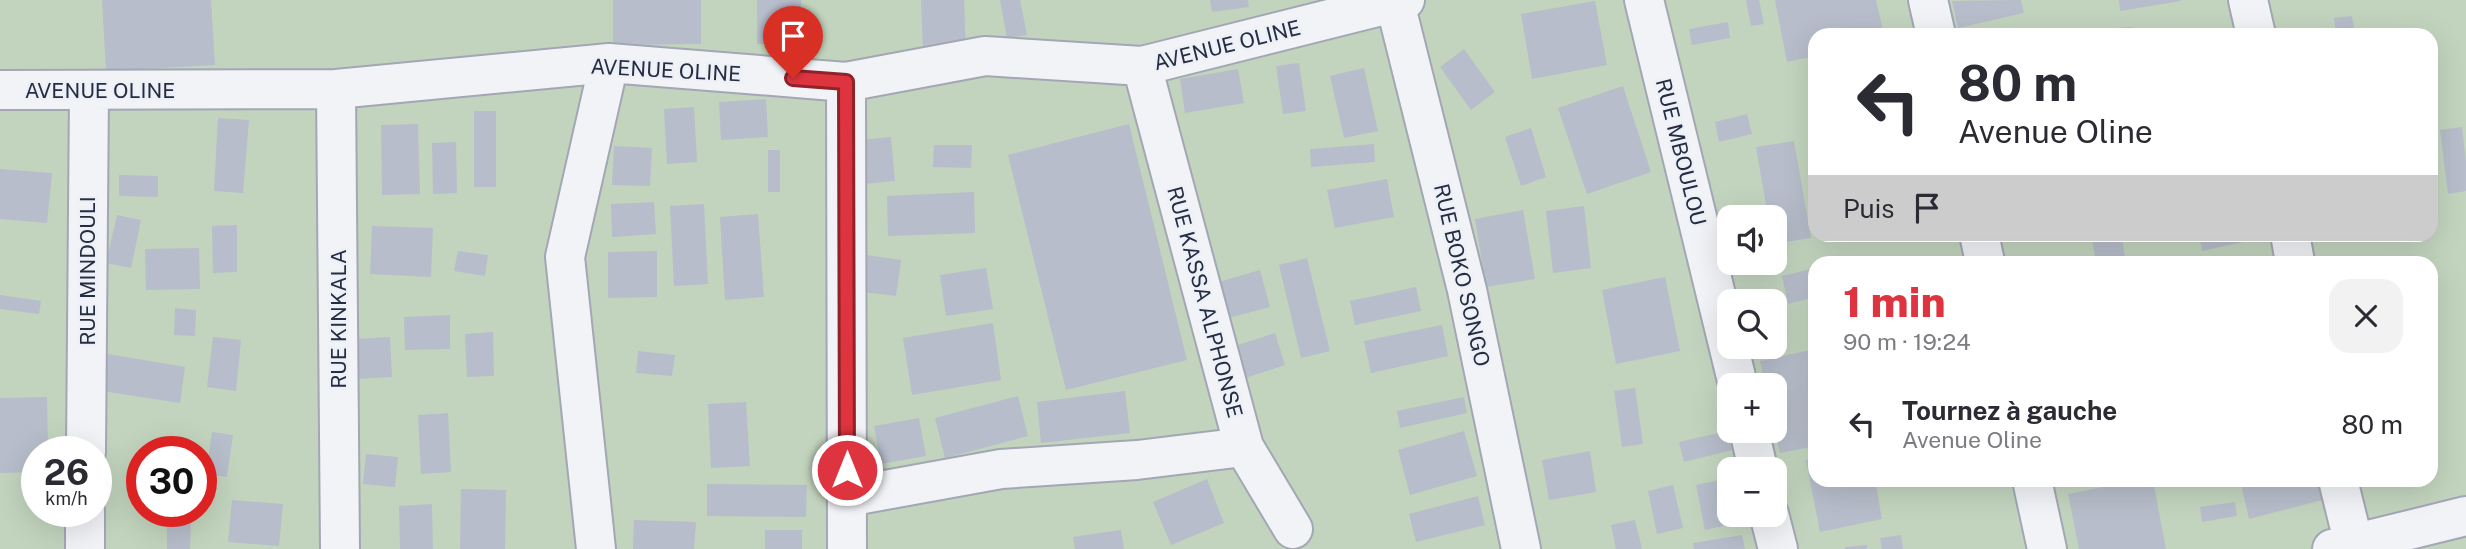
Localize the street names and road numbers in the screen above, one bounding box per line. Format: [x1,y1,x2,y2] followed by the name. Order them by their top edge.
[1151,15,1303,75] street label: AVENUE OLINE
[590,54,742,86] street label: AVENUE OLINE
[1651,76,1711,228] street label: RUE MBOULOU
[25,78,175,103] street label: AVENUE OLINE
[1429,181,1495,369] street label: RUE BOKO SONGO
[1162,184,1248,420] street label: RUE KASSA ALPHONSE
[75,196,100,346] street label: RUE MINDOULI
[326,249,351,389] street label: RUE KINKALA

